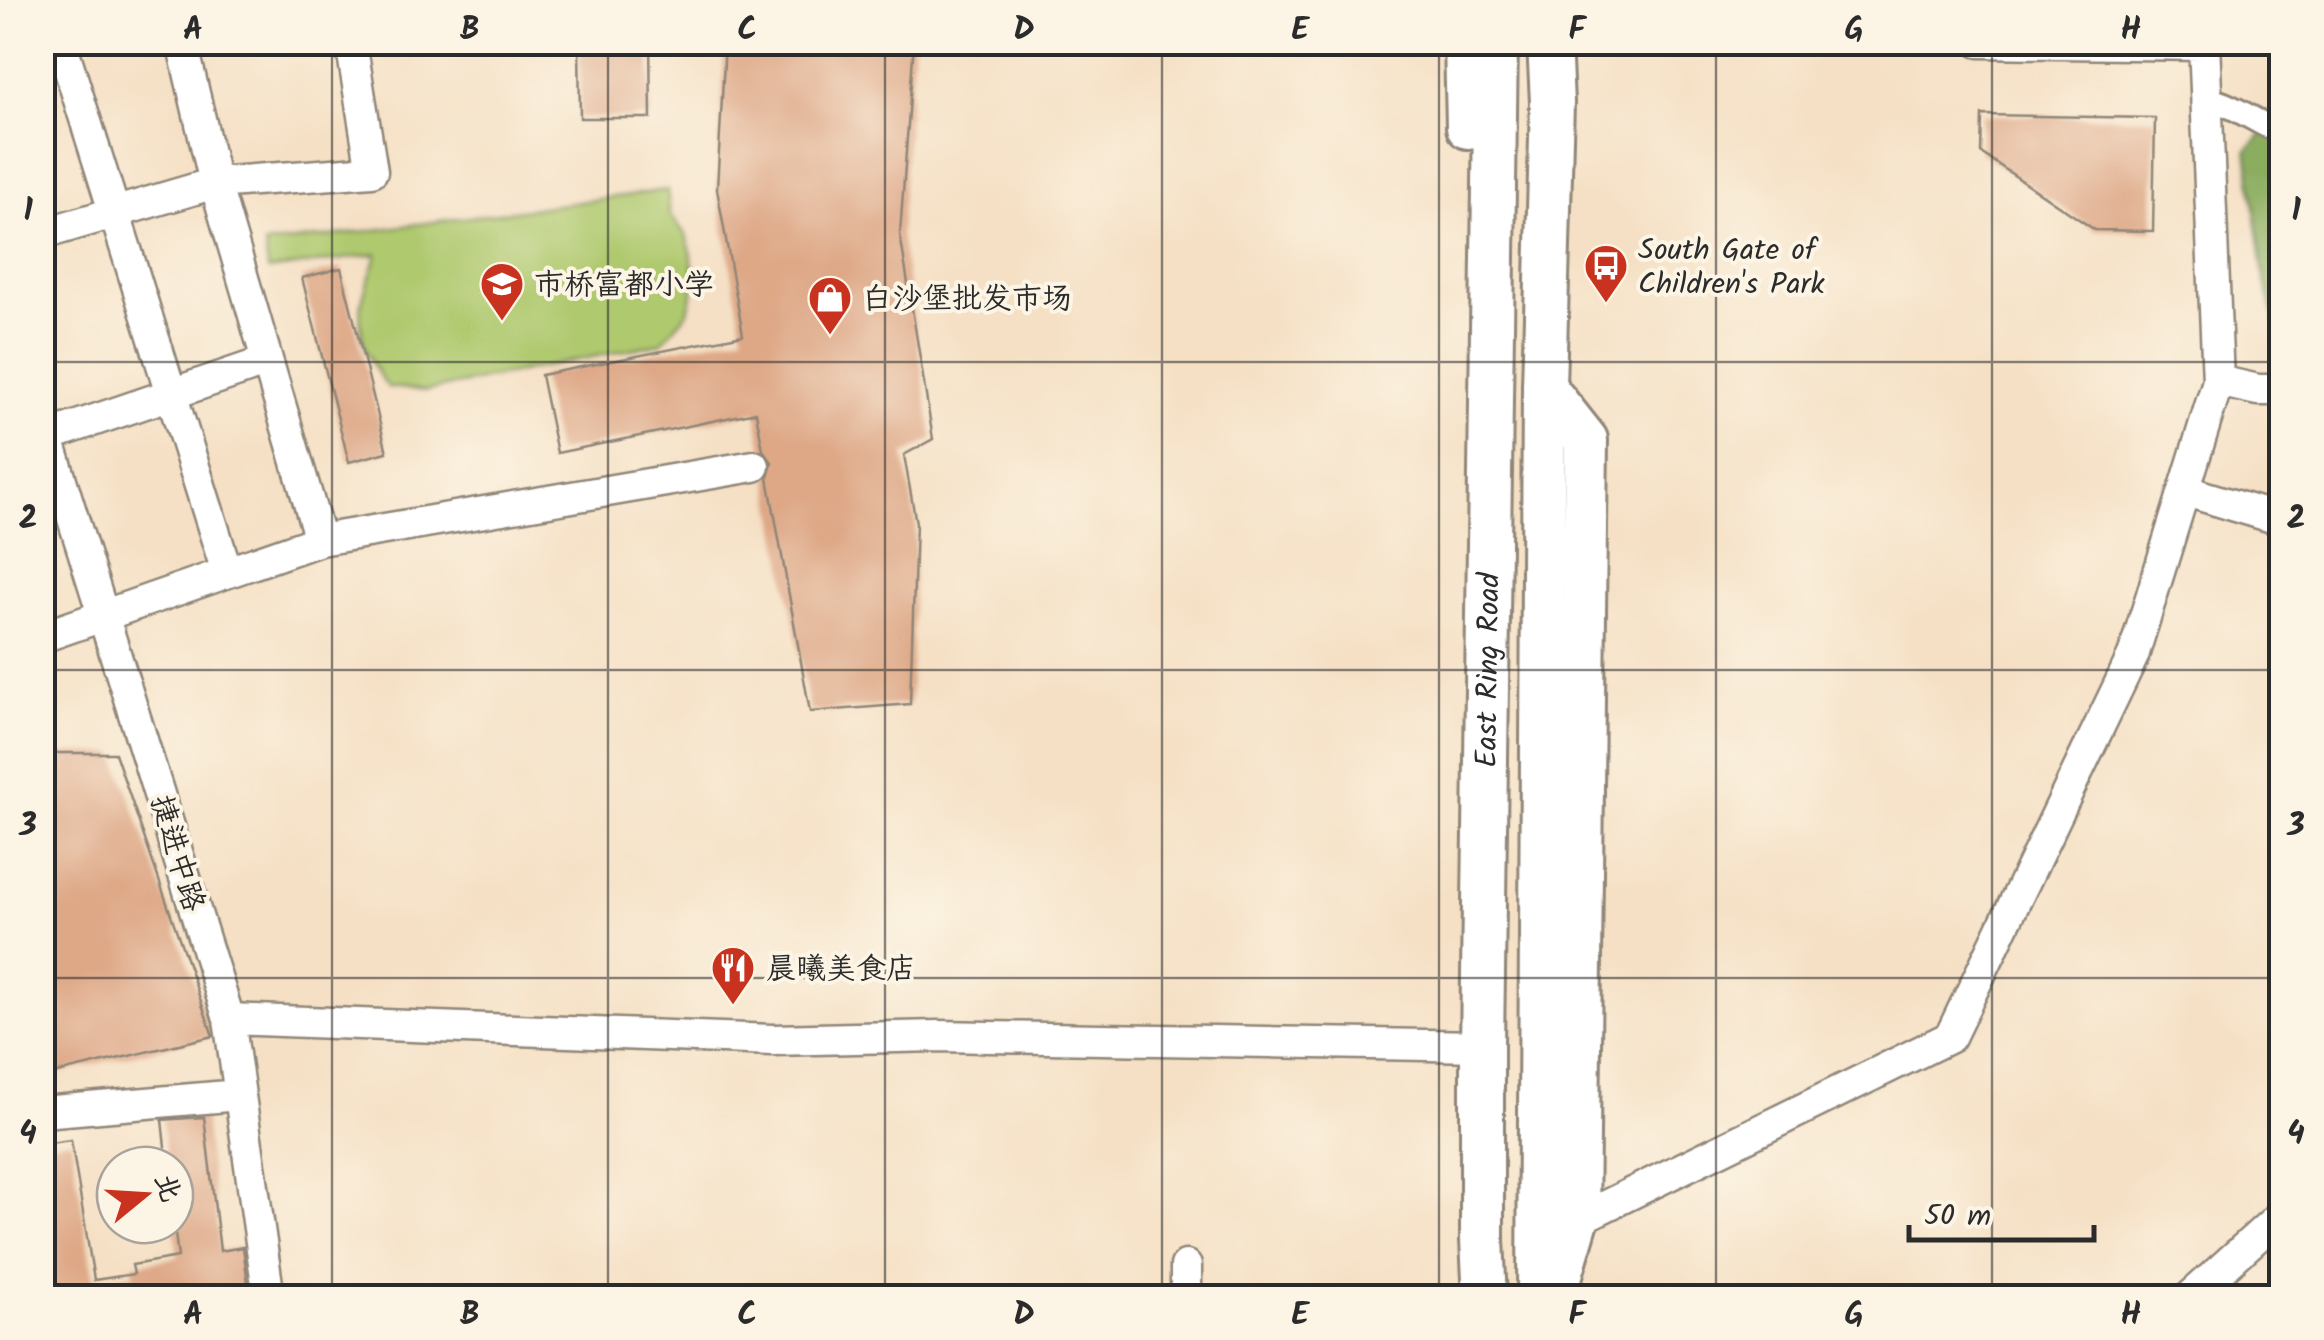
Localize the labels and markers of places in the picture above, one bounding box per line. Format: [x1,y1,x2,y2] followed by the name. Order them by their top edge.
[1638,227,1825,309] place label: South Gate of Children's Park
[1583,243,1629,304] bus stop icon: South Gate of Children's Park
[479,261,525,322] school or university icon: 市桥富都小学
[534,262,714,310] place label: 市桥富都小学
[807,275,853,336] shop icon: 白沙堡批发市场
[862,276,1072,324] place label: 白沙堡批发市场
[710,945,756,1006] restaurant icon: 晨曦美食店
[766,946,916,994] place label: 晨曦美食店

